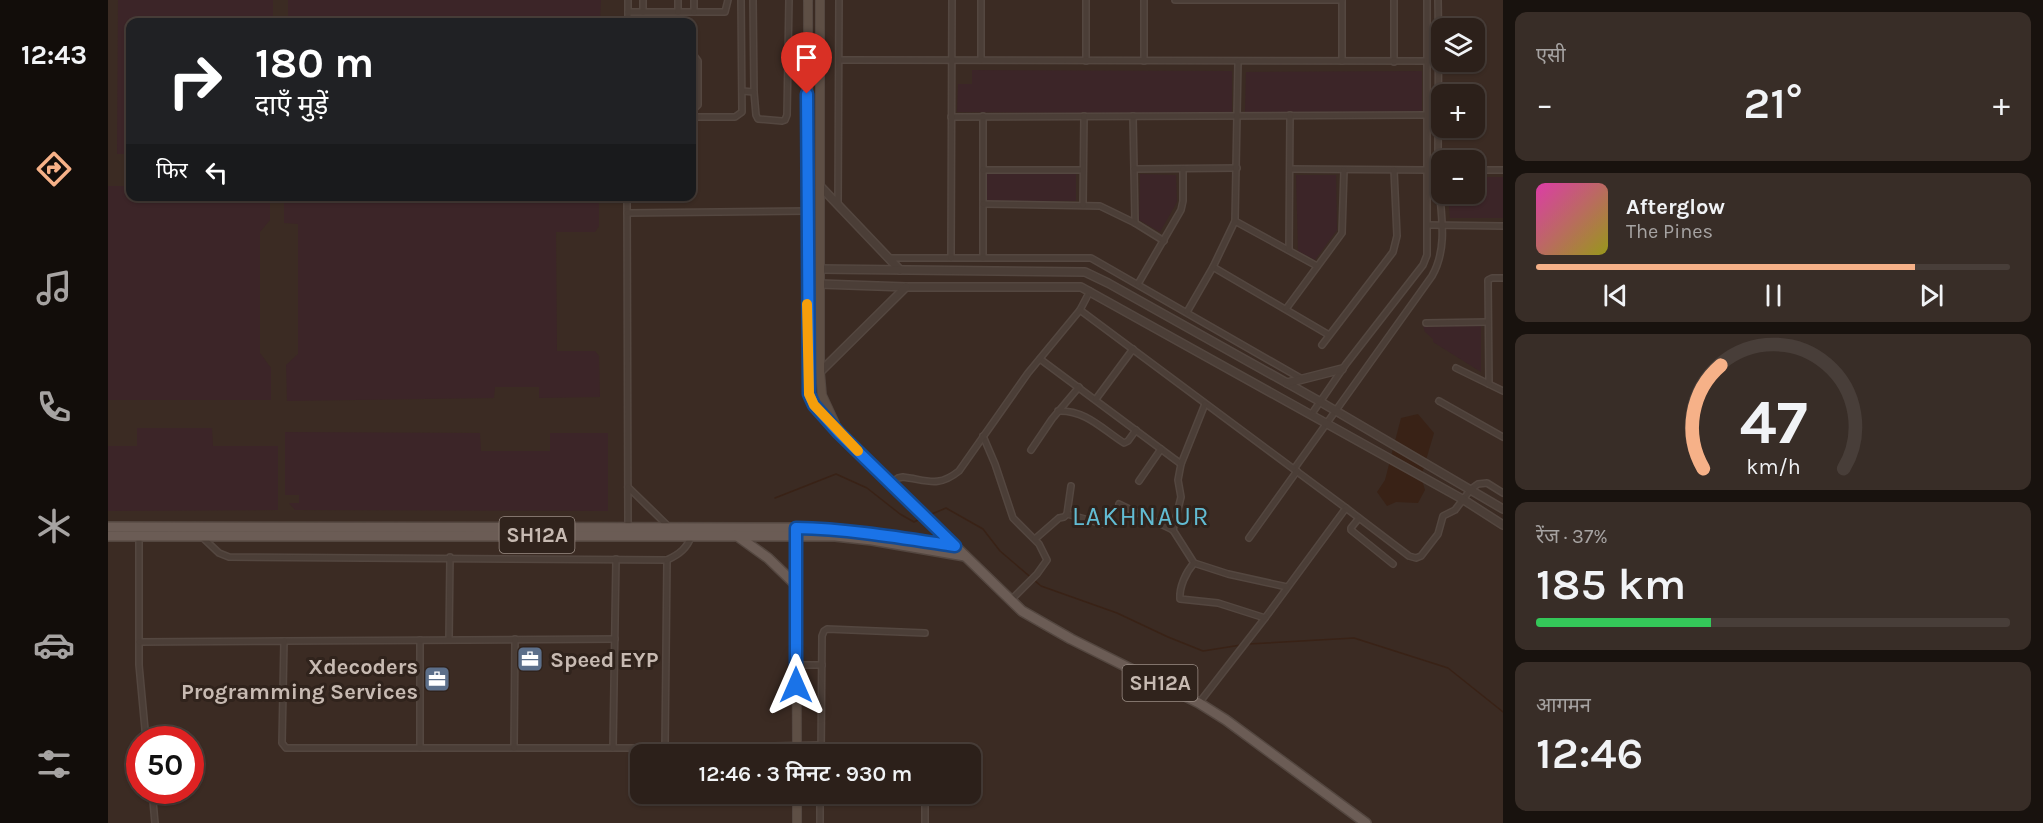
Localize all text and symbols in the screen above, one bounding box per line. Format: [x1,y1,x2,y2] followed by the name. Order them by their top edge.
[1431,18,1485,204] map controls
[1431,18,1485,72] button: layers
[781,32,832,94] pin
[255,38,374,88] text: 180 m
[21,39,87,71] text: 12:43
[790,41,823,74] icon: arrive
[156,42,234,120] icon: right
[1536,44,1566,67] text: एसी
[1743,77,1803,129] text: 21°
[1431,84,1485,138] button: +
[1536,85,1553,123] text: −
[1993,85,2010,123] text: +
[255,89,328,121] text: दाएँ मुड़ें
[33,148,75,190] icon: directions
[1431,150,1485,204] button: −
[200,156,233,189] icon: left
[156,158,188,184] text: फिर
[1626,194,1725,220] text: Afterglow
[1626,220,1713,243] text: The Pines
[33,267,75,309] icon: music
[1599,279,1632,312] icon: previous
[1757,279,1790,312] icon: pause
[1915,279,1948,312] icon: next
[33,386,75,428] icon: phone
[1739,386,1807,459] text: 47
[1746,454,1800,479] text: km/h
[1072,501,1210,532] district label: LAKHNAUR
[33,505,75,547] icon: climate
[500,517,574,553] road number: SH12A
[1536,525,1608,548] text: रेंज · 37%
[1536,558,1686,610] text: 185 km
[33,624,75,666] icon: car
[515,644,545,674] office icon: Speed EYP
[550,647,659,673] place label: Speed EYP
[764,653,828,717] position arrow
[181,654,418,705] place label: Xdecoders Programming Services
[422,664,452,694] office icon: Xdecoders Programming Services
[1122,665,1198,701] road number: SH12A
[1536,694,1591,717] text: आगमन
[126,726,204,804] speed limit sign: 50
[1536,727,1644,779] text: 12:46
[33,743,75,785] icon: filters
[699,761,912,787] text: 12:46 · 3 मिनट · 930 m

